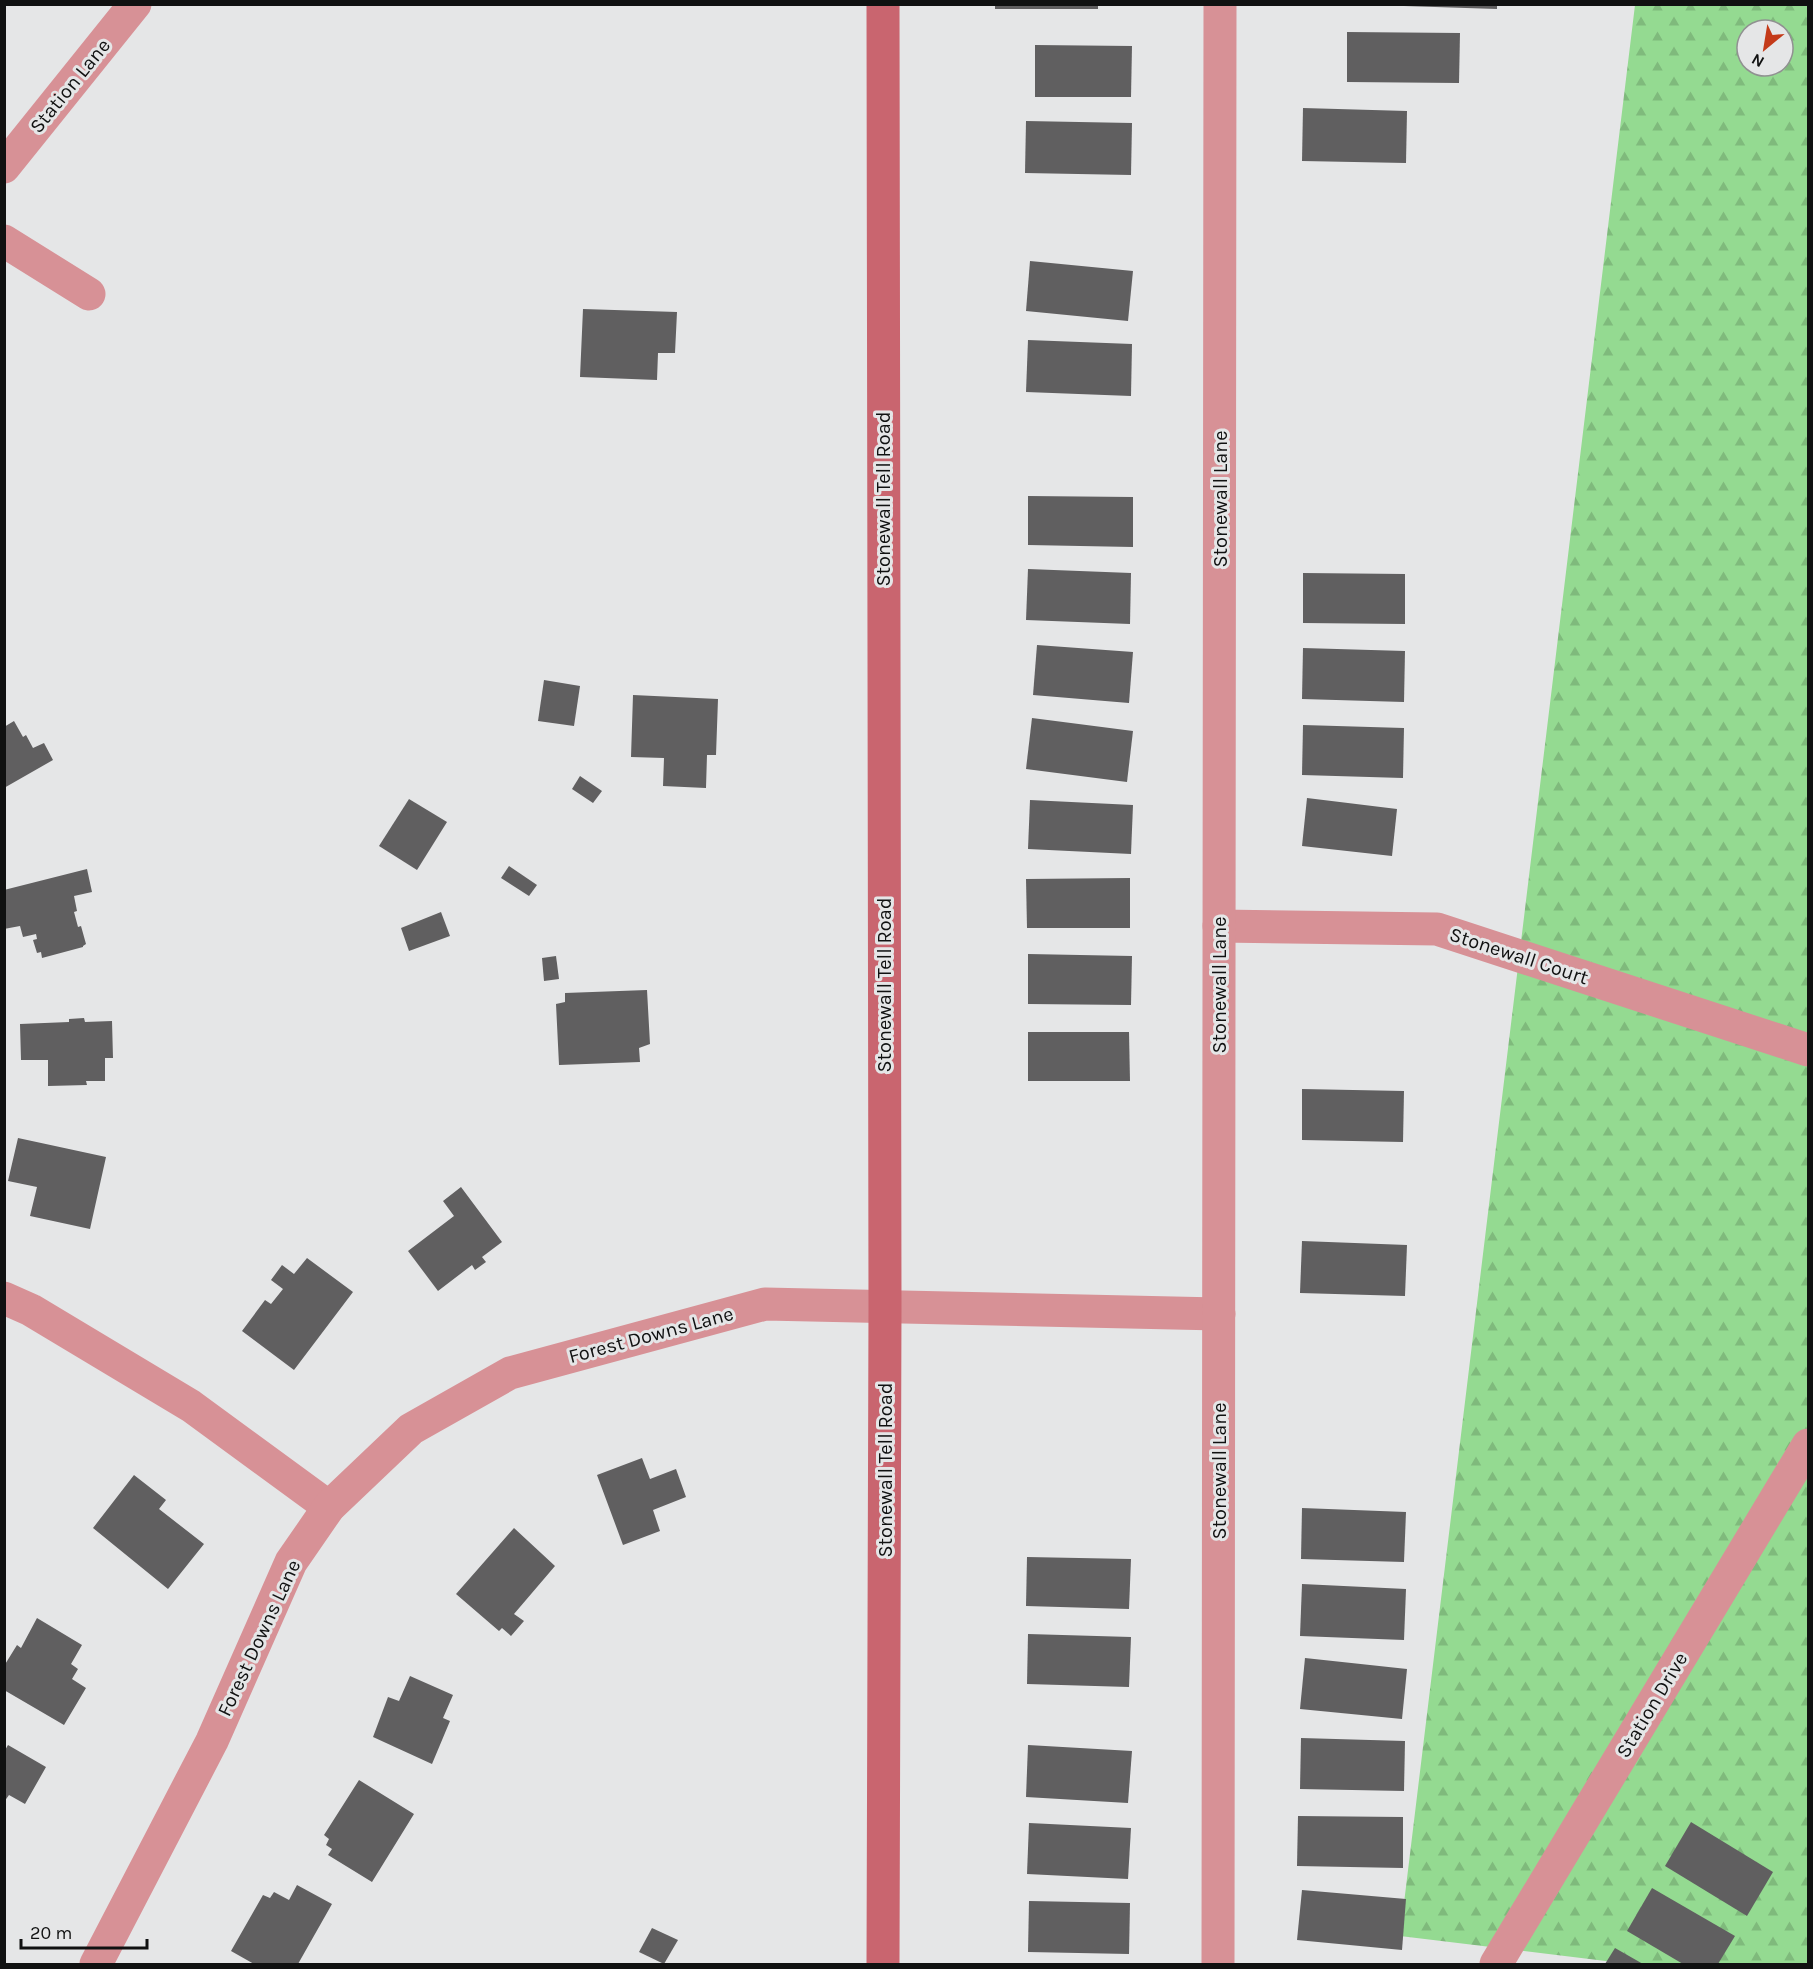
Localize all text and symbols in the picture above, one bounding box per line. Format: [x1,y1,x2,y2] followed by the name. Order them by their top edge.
[1735,18,1795,78] north arrow
[25,34,115,138] street label: Station Lane
[1748,49,1767,72] text: N
[872,411,895,587] street label: Stonewall Tell Road
[1209,430,1232,568] street label: Stonewall Lane
[873,897,896,1073] street label: Stonewall Tell Road
[1208,916,1231,1054] street label: Stonewall Lane
[1447,923,1592,989] street label: Stonewall Court
[566,1302,736,1368] street label: Forest Downs Lane
[874,1382,897,1558] street label: Stonewall Tell Road
[1208,1402,1231,1540] street label: Stonewall Lane
[213,1556,305,1720] street label: Forest Downs Lane
[1612,1648,1692,1762] street label: Station Drive
[21,1912,147,1950] scale bar
[30,1922,72,1944] text: 20 m

